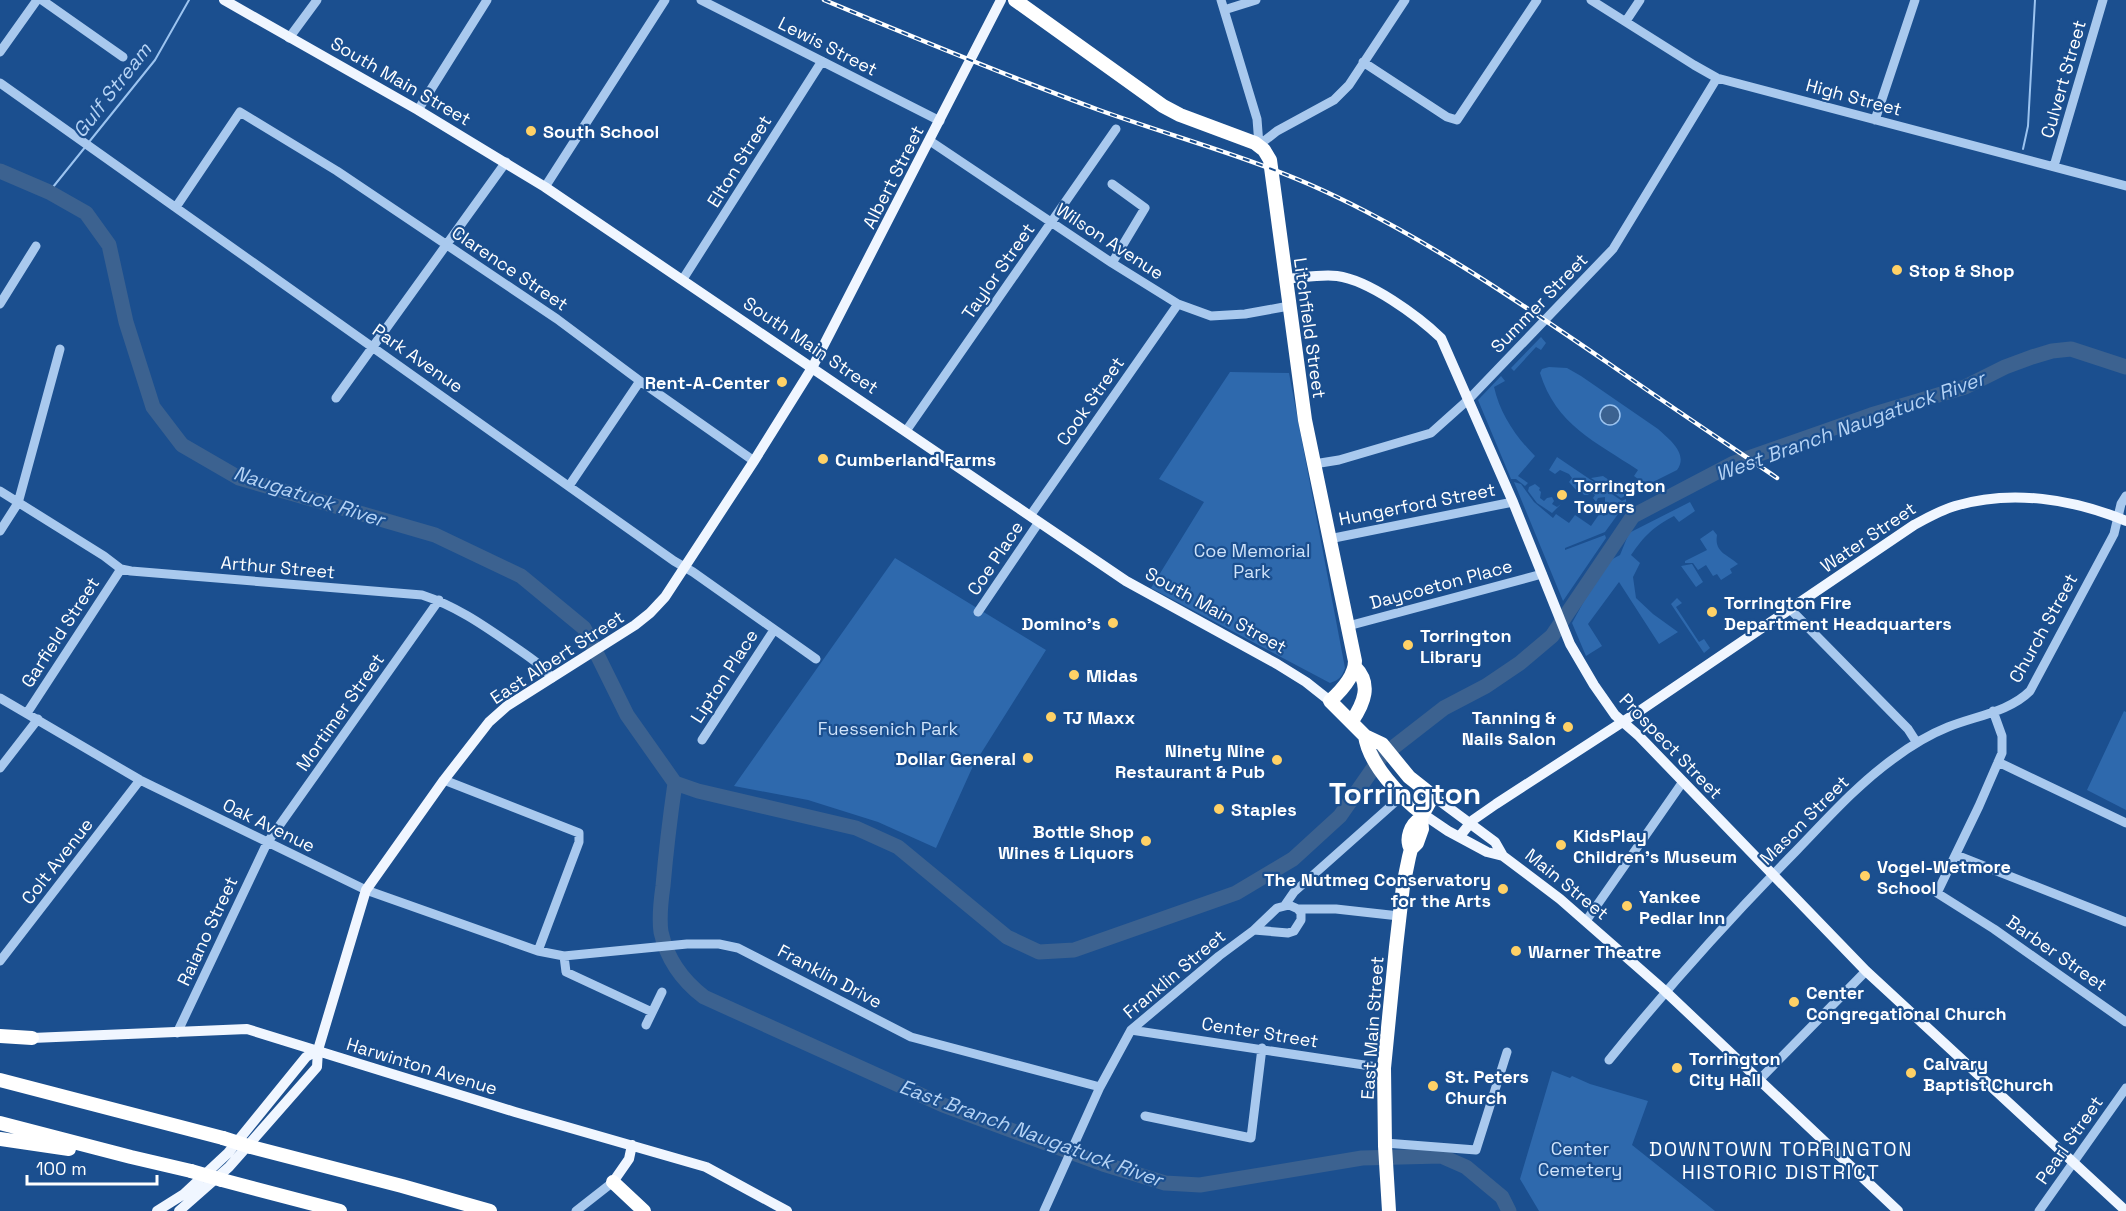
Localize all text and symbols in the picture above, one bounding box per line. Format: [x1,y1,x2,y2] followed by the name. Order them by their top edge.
[775,11,881,81] street label: Lewis Street
[2035,17,2091,141] street label: Culvert Street
[327,32,475,130] street label: South Main Street
[67,37,158,143] water label: Gulf Stream
[1803,73,1905,121] street label: High Street
[702,111,776,211] street label: Elton Street
[543,120,659,143] place label: South School
[857,122,929,232] street label: Albert Street
[524,124,538,138] marker: South School
[1052,198,1168,284] street label: Wilson Avenue
[956,218,1040,324] street label: Taylor Street
[447,221,573,315] street label: Clarence Street
[1486,248,1592,358] street label: Summer Street
[1289,256,1331,400] street label: Litchfield Street
[1909,259,2015,282] place label: Stop & Shop
[1890,263,1904,277] marker: Stop & Shop
[739,291,883,399] street label: South Main Street
[368,318,468,398] street label: Park Avenue
[1051,352,1129,450] street label: Cook Street
[1712,364,1990,487] water label: West Branch Naugatuck River
[645,371,770,394] place label: Rent-A-Center
[775,375,789,389] marker: Rent-A-Center
[835,448,996,471] place label: Cumberland Farms
[816,452,830,466] marker: Cumberland Farms
[230,459,390,533] water label: Naugatuck River
[1574,474,1666,518] place label: Torrington Towers
[1337,478,1497,530] street label: Hungerford Street
[1555,488,1569,502] marker: Torrington Towers
[1816,497,1920,577] street label: Water Street
[962,516,1028,600] street label: Coe Place
[1194,539,1310,583] park label: Coe Memorial Park
[220,551,336,583] street label: Arthur Street
[1367,554,1515,614] street label: Daycoeton Place
[1141,562,1291,658] street label: South Main Street
[2004,569,2082,687] street label: Church Street
[16,572,104,692] street label: Garfield Street
[1724,591,1952,635] place label: Torrington Fire Department Headquarters
[486,605,628,709] street label: East Albert Street
[1705,605,1719,619] marker: Torrington Fire Department Headquarters
[1022,612,1101,635] place label: Domino's
[1106,616,1120,630] marker: Domino's
[1420,624,1512,668] place label: Torrington Library
[685,625,763,727] street label: Lipton Place
[1401,638,1415,652] marker: Torrington Library
[291,649,389,775] street label: Mortimer Street
[1086,664,1138,687] place label: Midas
[1067,668,1081,682] marker: Midas
[1615,688,1727,804] street label: Prospect Street
[1063,706,1135,729] place label: TJ Maxx
[1462,706,1556,750] place label: Tanning & Nails Salon
[1044,710,1058,724] marker: TJ Maxx
[818,717,958,740] park label: Fuessenich Park
[1561,720,1575,734] marker: Tanning & Nails Salon
[1115,739,1265,783] place label: Ninety Nine Restaurant & Pub
[895,747,1016,770] place label: Dollar General
[1021,751,1035,765] marker: Dollar General
[1270,753,1284,767] marker: Ninety Nine Restaurant & Pub
[1754,770,1854,870] street label: Mason Street
[1329,774,1481,813] district label: Torrington
[219,793,319,857] street label: Oak Avenue
[1231,798,1297,821] place label: Staples
[1212,802,1226,816] marker: Staples
[16,813,98,909] street label: Colt Avenue
[998,820,1134,864] place label: Bottle Shop Wines & Liquors
[1573,824,1737,868] place label: KidsPlay Children's Museum
[1139,834,1153,848] marker: Bottle Shop Wines & Liquors
[1554,838,1568,852] marker: KidsPlay Children's Museum
[1521,843,1613,925] street label: Main Street
[1877,855,2011,899] place label: Vogel-Wetmore School
[1264,868,1491,912] place label: The Nutmeg Conservatory for the Arts
[1858,869,1872,883] marker: Vogel-Wetmore School
[172,873,242,989] street label: Raiano Street
[1496,882,1510,896] marker: The Nutmeg Conservatory for the Arts
[1639,885,1725,929] place label: Yankee Pedlar Inn
[1620,899,1634,913] marker: Yankee Pedlar Inn
[2002,910,2112,996] street label: Barber Street
[1118,924,1230,1024] street label: Franklin Street
[774,939,886,1013] street label: Franklin Drive
[1528,940,1661,963] place label: Warner Theatre
[1509,944,1523,958] marker: Warner Theatre
[1356,956,1388,1100] street label: East Main Street
[1806,981,2007,1025] place label: Center Congregational Church
[1787,995,1801,1009] marker: Center Congregational Church
[1200,1011,1320,1053] street label: Center Street
[344,1032,500,1100] street label: Harwinton Avenue
[1689,1047,1781,1091] place label: Torrington City Hall
[1923,1052,2054,1096] place label: Calvary Baptist Church
[1670,1061,1684,1075] marker: Torrington City Hall
[1445,1065,1529,1109] place label: St. Peters Church
[1904,1066,1918,1080] marker: Calvary Baptist Church
[896,1073,1168,1194] water label: East Branch Naugatuck River
[1426,1079,1440,1093] marker: St. Peters Church
[2030,1091,2108,1189] street label: Pearl Street
[1649,1136,1913,1185] district label: DOWNTOWN TORRINGTON HISTORIC DISTRICT
[1538,1137,1622,1181] park label: Center Cemetery
[27,1148,158,1186] scale bar
[36,1157,87,1180] text: 100 m

